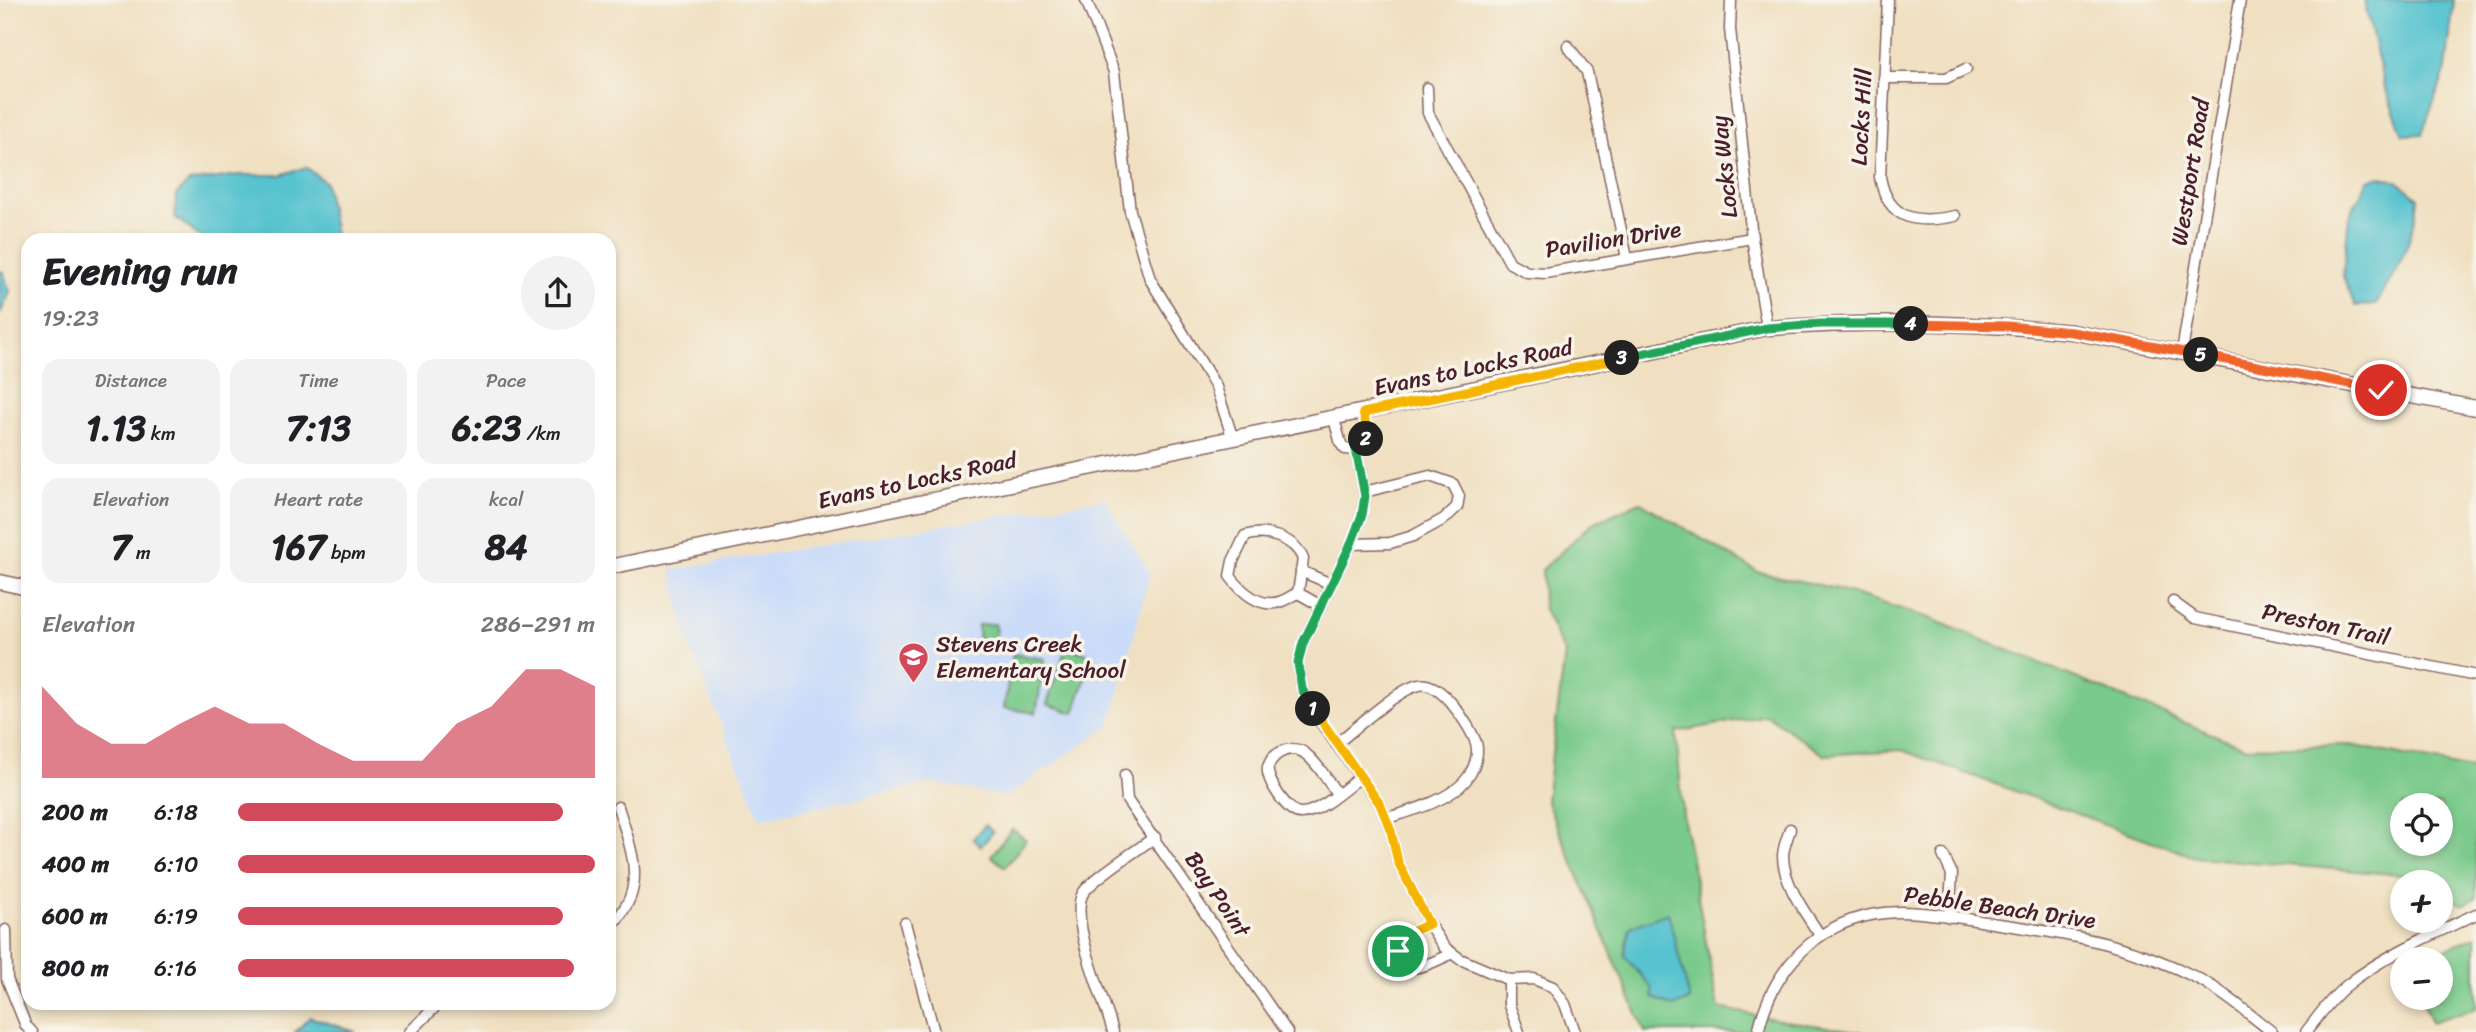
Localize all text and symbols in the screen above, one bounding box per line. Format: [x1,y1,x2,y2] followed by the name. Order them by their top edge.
[1838,67,1885,167] street label: Locks Hill
[2159,94,2223,249] street label: Westport Road
[1699,114,1750,220] street label: Locks Way
[1542,209,1684,270] street label: Pavilion Drive
[42,238,238,305] text: Evening run
[521,256,595,330] button: share
[42,298,99,339] text: 19:23
[1894,306,1928,342] pin: 4
[1905,307,1916,340] text: 4
[1370,326,1578,409] street label: Evans to Locks Road
[2184,338,2218,372] pin: 5
[2195,338,2206,371] text: 5
[1604,340,1640,376] pin: 3
[1616,341,1627,374] text: 3
[2351,360,2411,420] pin
[95,364,167,397] text: Distance
[298,364,339,397] text: Time
[486,364,526,397] text: Pace
[2362,371,2400,409] icon: check
[86,397,146,459] text: 1.13
[286,397,351,459] text: 7:13
[452,397,522,459] text: 6:23
[146,417,176,450] text: km
[522,417,561,450] text: /km
[1348,422,1384,457] pin: 2
[1360,422,1371,455] text: 2
[814,439,1022,522] street label: Evans to Locks Road
[92,483,169,516] text: Elevation
[274,483,363,516] text: Heart rate
[489,483,523,516] text: kcal
[111,516,131,578] text: 7
[271,516,326,578] text: 167
[485,516,528,578] text: 84
[131,536,151,569] text: m
[326,536,366,569] text: bpm
[2258,591,2394,658] street label: Preston Trail
[42,604,135,645] text: Elevation
[481,604,595,645] text: 286–291 m
[936,624,1126,691] place label: Stevens Creek Elementary School
[896,640,930,684] school or university icon: Stevens Creek Elementary School
[1296,692,1330,726] pin: 1
[1308,692,1317,725] text: 1
[42,792,108,833] text: 200 m
[154,792,198,833] text: 6:18
[2390,793,2453,1010] map controls
[2390,793,2453,856] button: locate
[1173,843,1263,947] street label: Bay Point
[42,844,109,885] text: 400 m
[154,844,198,885] text: 6:10
[2390,870,2453,933] button: +
[1902,874,2098,941] street label: Pebble Beach Drive
[42,896,108,937] text: 600 m
[154,896,198,937] text: 6:19
[1368,921,1428,981] pin
[1379,932,1417,970] icon: arrive
[2390,947,2453,1010] button: −
[42,948,109,989] text: 800 m
[154,948,197,989] text: 6:16

